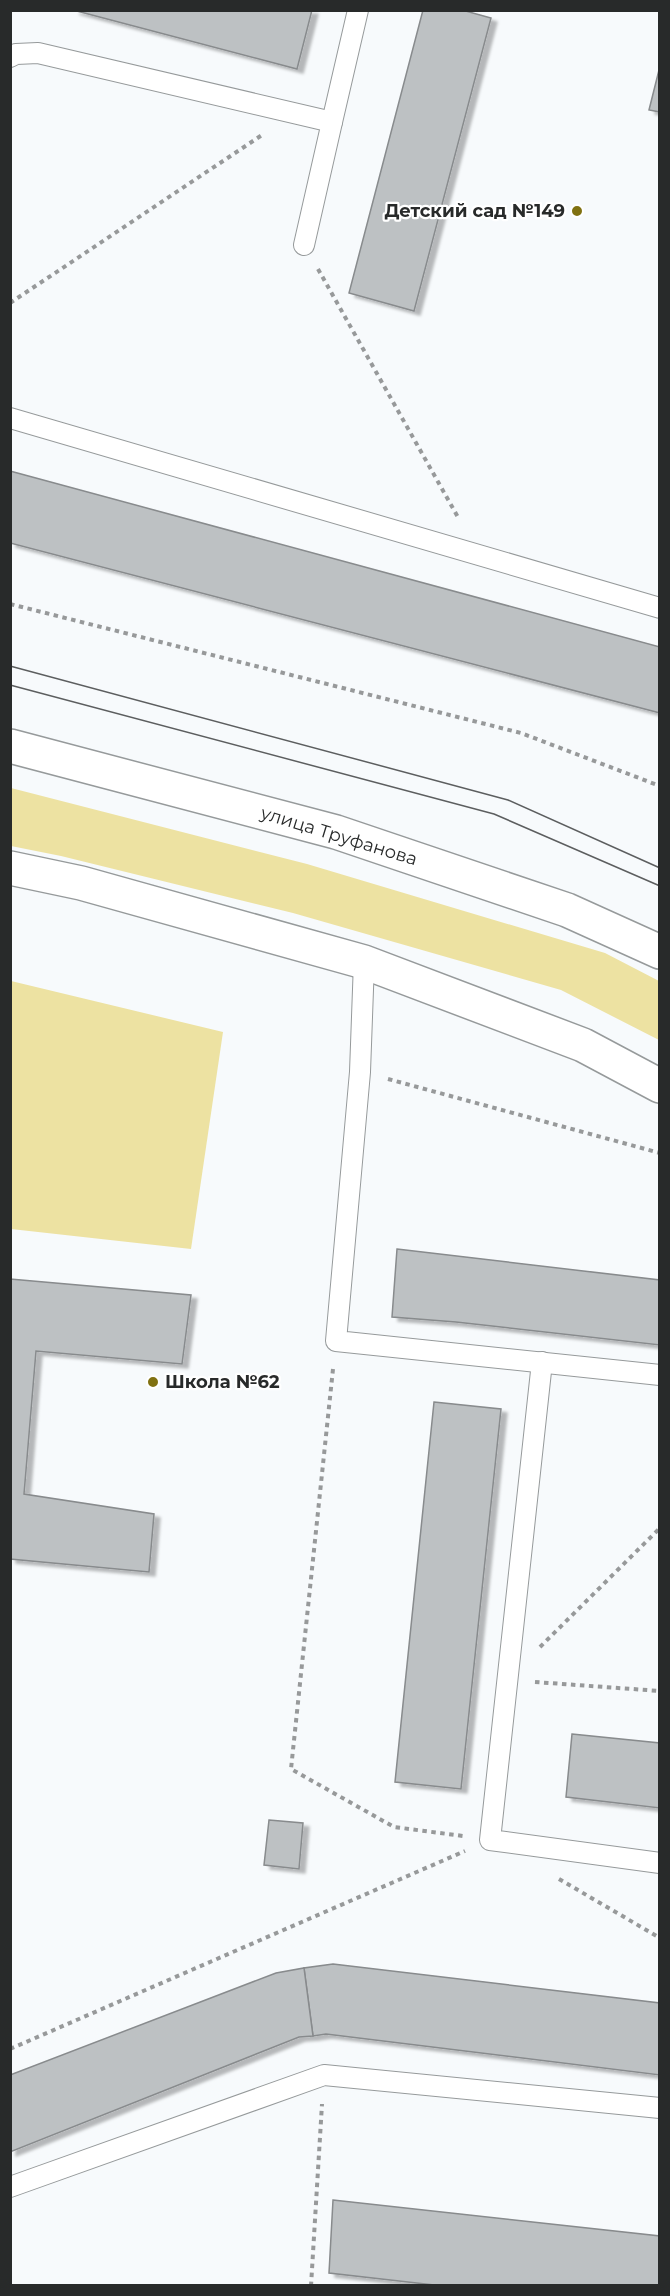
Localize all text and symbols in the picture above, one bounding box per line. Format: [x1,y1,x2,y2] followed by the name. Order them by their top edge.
[384,200,565,222] place label: Детский сад №149
[570,204,584,218] marker: Детский сад №149
[257,801,420,870] street label: улица Труфанова
[165,1371,280,1393] place label: Школа №62
[146,1375,160,1389] marker: Школа №62

